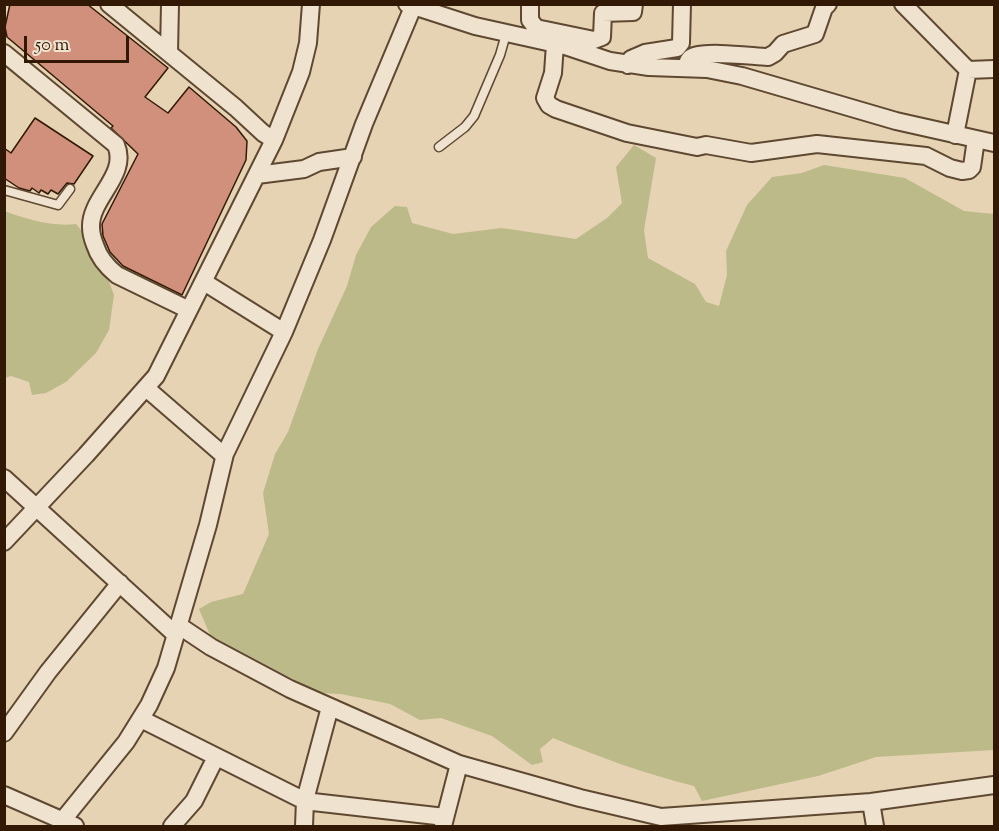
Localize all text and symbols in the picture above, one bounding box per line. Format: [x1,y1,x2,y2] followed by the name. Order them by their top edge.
[27,24,132,62] scale bar
[35,33,69,59] text: 50 m

